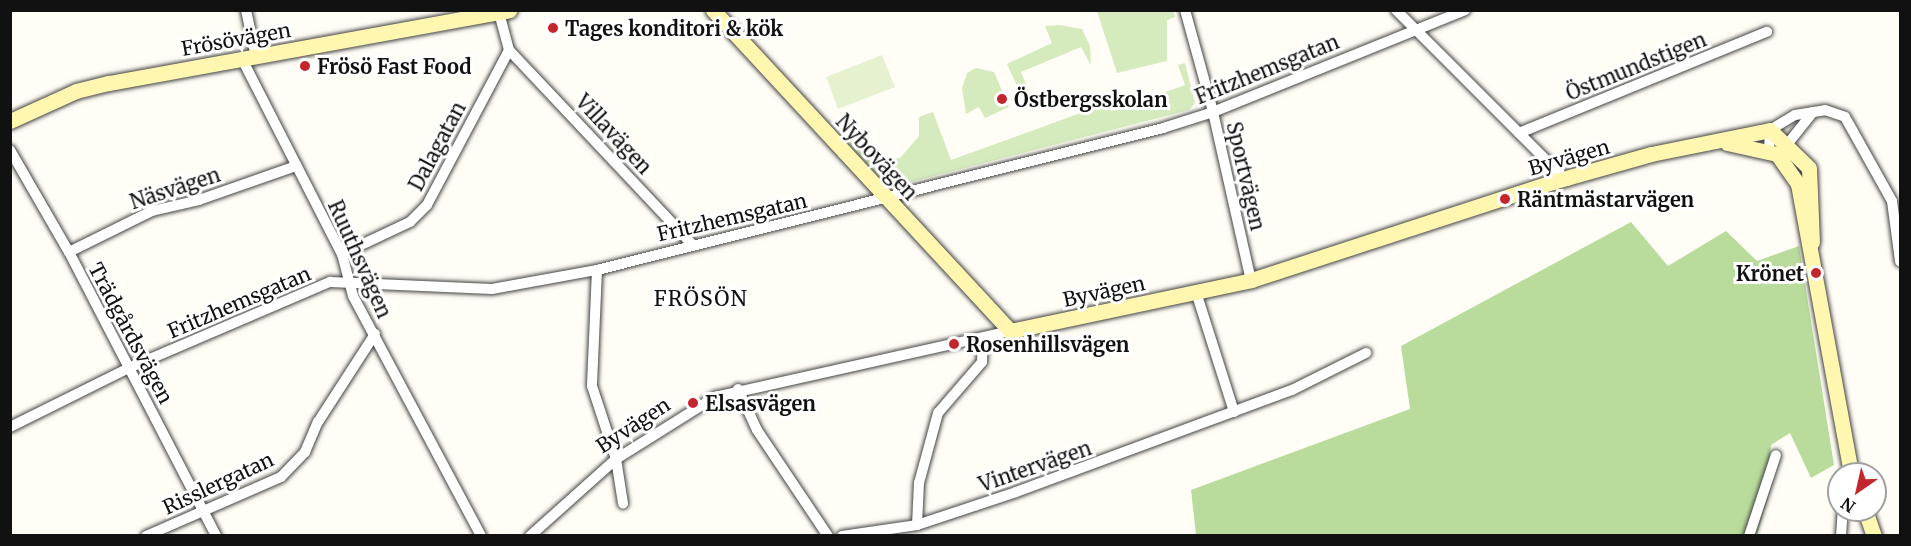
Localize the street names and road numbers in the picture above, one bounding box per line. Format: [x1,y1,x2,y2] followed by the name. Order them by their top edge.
[179,18,293,60] street label: Frösövägen
[1562,27,1710,105] street label: Östmundstigen
[1192,29,1342,109] street label: Fritzhemsgatan
[571,89,657,179] street label: Villavägen
[404,97,470,195] street label: Dalagatan
[831,109,923,205] street label: Nybovägen
[1222,119,1270,233] street label: Sportvägen
[1526,134,1612,180] street label: Byvägen
[127,162,223,214] street label: Näsvägen
[655,188,809,246] street label: Fritzhemsgatan
[323,196,397,322] street label: Ruuthsvägen
[84,258,178,408] street label: Trädgårdsvägen
[164,261,314,343] street label: Fritzhemsgatan
[1061,271,1147,311] street label: Byvägen
[592,392,674,458] street label: Byvägen
[976,436,1094,496] street label: Vintervägen
[159,447,277,519] street label: Risslergatan

